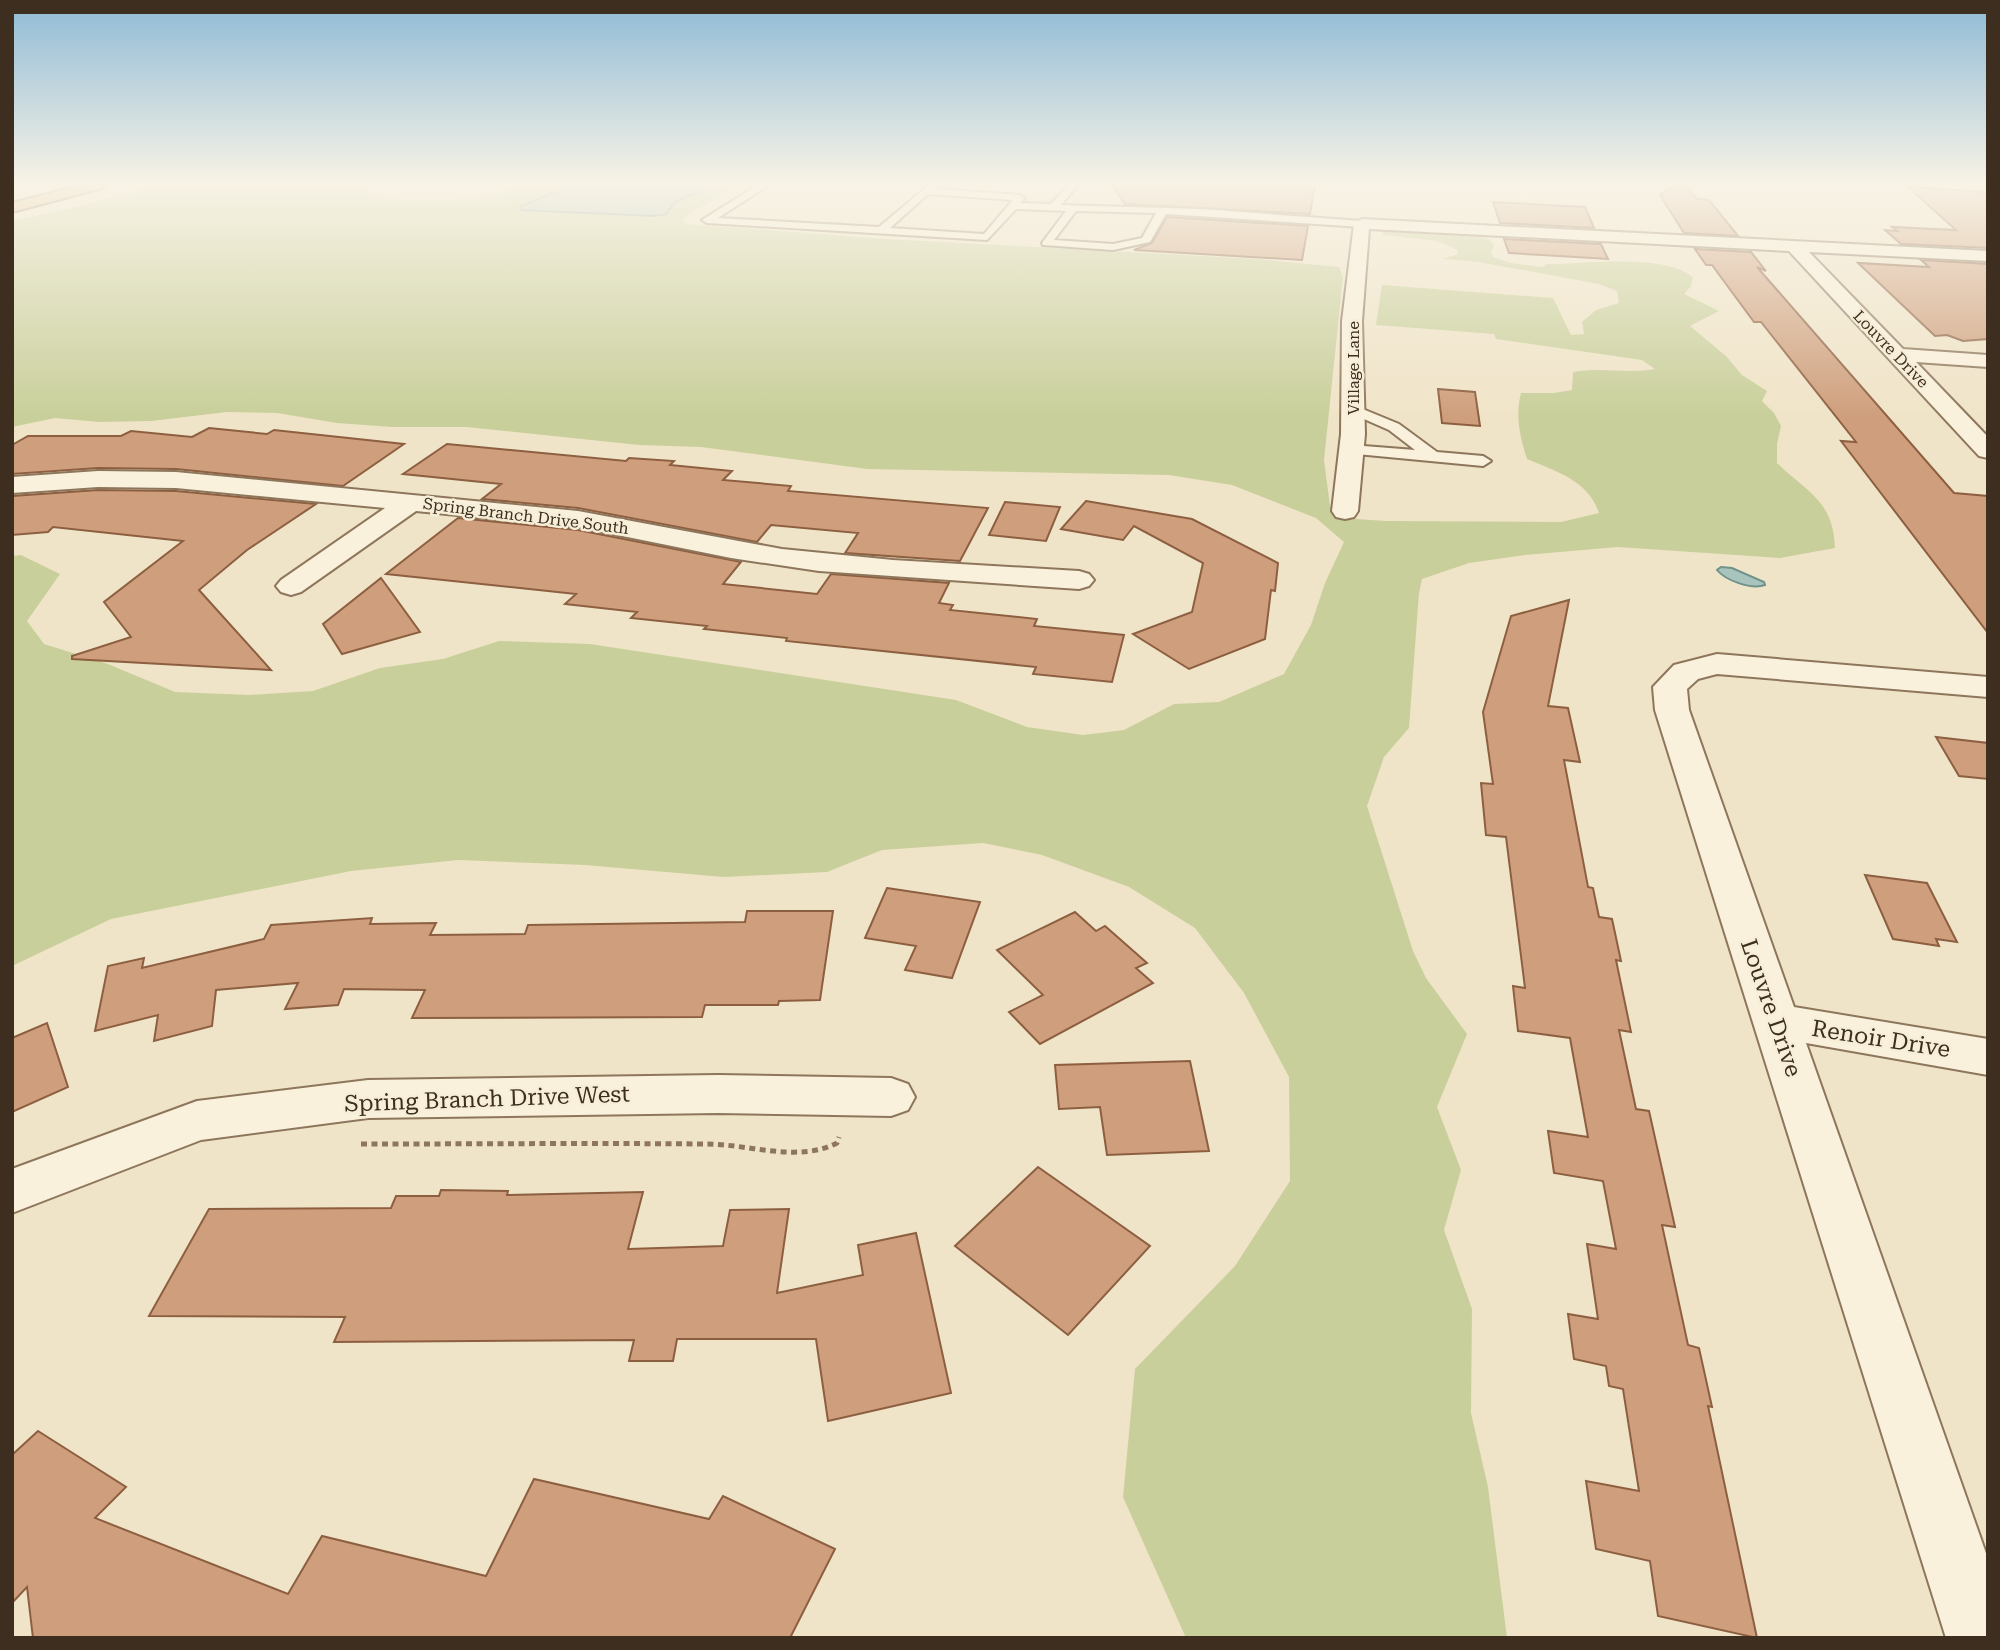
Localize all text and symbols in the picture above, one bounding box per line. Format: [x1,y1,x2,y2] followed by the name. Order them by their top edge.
[1849,306,1933,392] street label: Louvre Drive
[1344,321,1363,415] street label: Village Lane
[422,494,630,538] street label: Spring Branch Drive South
[1735,936,1807,1080] street label: Louvre Drive
[1810,1015,1952,1063] street label: Renoir Drive
[344,1081,631,1117] street label: Spring Branch Drive West

